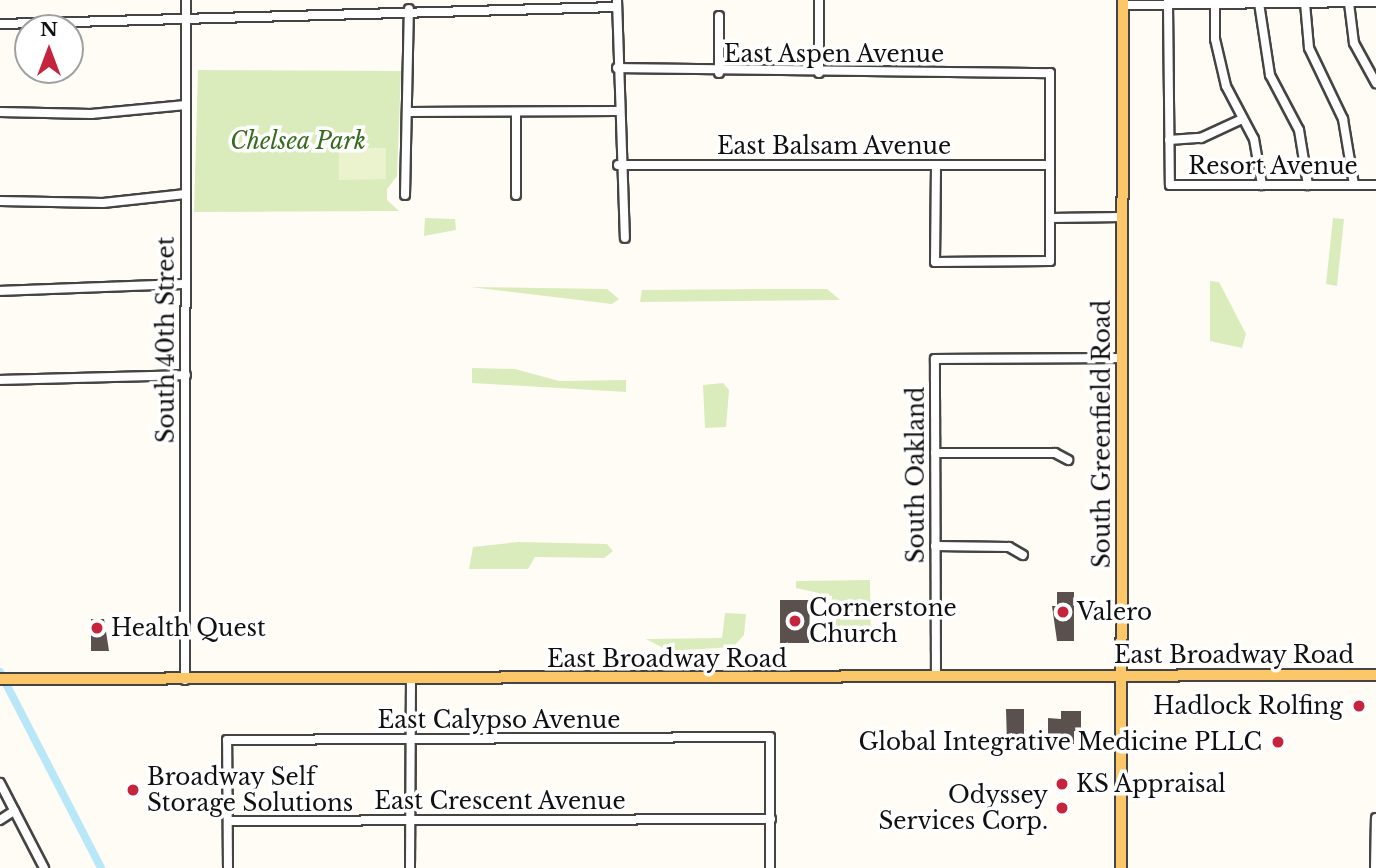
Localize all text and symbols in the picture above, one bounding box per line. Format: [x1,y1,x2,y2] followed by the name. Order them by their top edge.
[14,14,84,84] north arrow
[40,18,58,41] text: N
[723,40,945,68] street label: East Aspen Avenue
[230,127,366,155] park label: Chelsea Park
[716,132,952,160] street label: East Balsam Avenue
[1188,152,1358,180] street label: Resort Avenue
[152,237,180,443] street label: South 40th Street
[1088,300,1116,568] street label: South Greenfield Road
[902,387,930,563] street label: South Oakland
[809,594,957,648] place label: Cornerstone Church
[1077,598,1152,626] place label: Valero
[1055,604,1071,620] marker: Valero
[787,613,803,629] marker: Cornerstone Church
[111,614,266,642] place label: Health Quest
[89,620,105,636] marker: Health Quest
[1114,641,1354,669] street label: East Broadway Road
[547,645,787,673] street label: East Broadway Road
[1153,692,1343,720] place label: Hadlock Rolfing
[1349,696,1369,716] marker: Hadlock Rolfing
[377,706,621,734] street label: East Calypso Avenue
[859,728,1262,756] place label: Global Integrative Medicine PLLC
[1268,732,1288,752] marker: Global Integrative Medicine PLLC
[147,763,353,817] place label: Broadway Self Storage Solutions
[1076,770,1227,798] place label: KS Appraisal
[1054,776,1070,792] marker: KS Appraisal
[878,781,1048,835] place label: Odyssey Services Corp.
[125,782,141,798] marker: Broadway Self Storage Solutions
[374,787,626,815] street label: East Crescent Avenue
[1054,800,1070,816] marker: Odyssey Services Corp.

